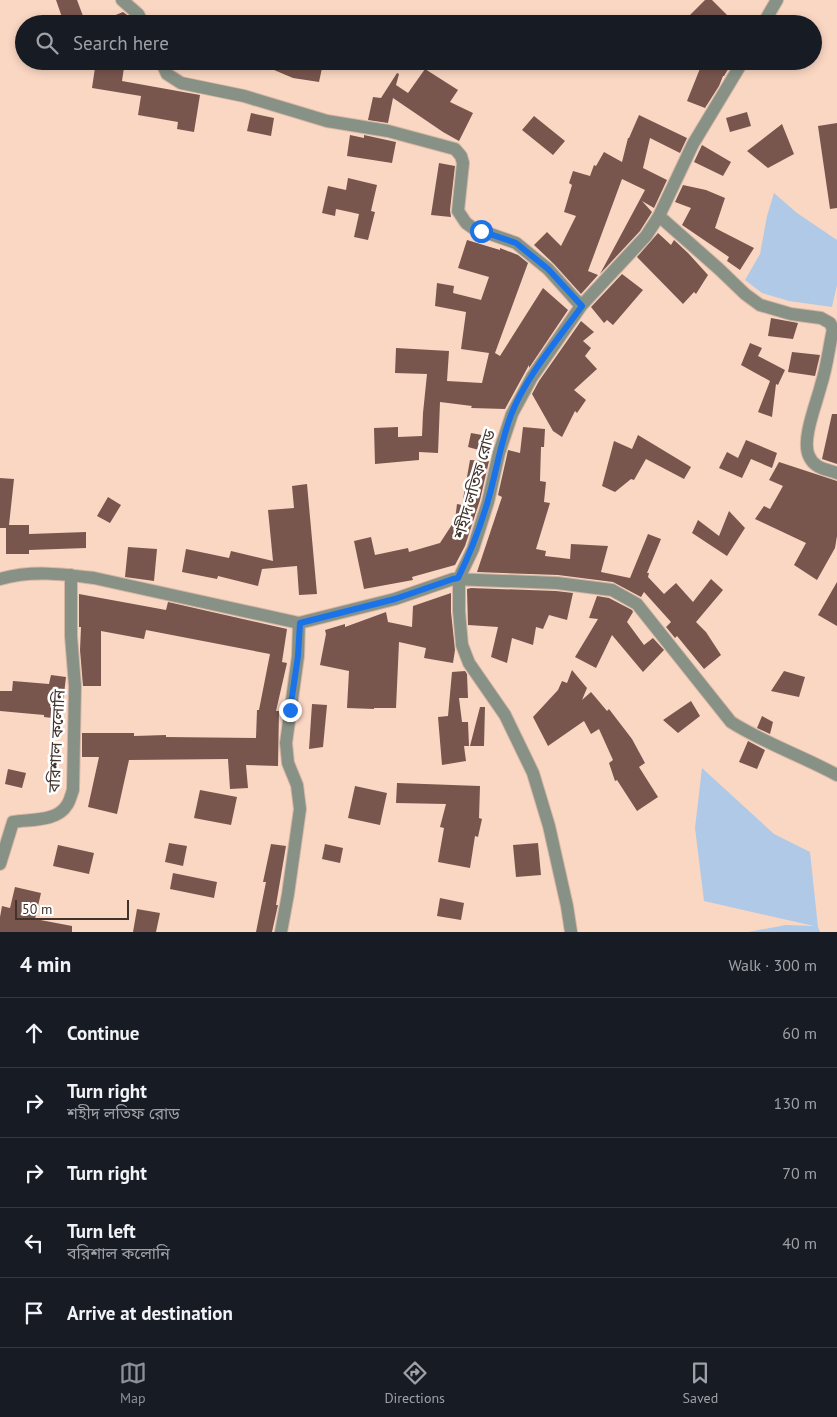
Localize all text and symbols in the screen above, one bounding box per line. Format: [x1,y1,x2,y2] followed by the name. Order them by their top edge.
[15,15,822,70] search box
[33,29,61,57] icon: search
[73,31,169,55] text: Search here
[470,220,493,243] route start
[449,427,499,542] street label: শহীদ লতিফ রোড
[43,689,69,794] street label: বরিশাল কলোনি
[279,699,302,722] route end
[15,897,129,920] scale bar
[22,900,52,918] text: 50 m
[20,951,71,978] text: 4 min
[728,955,817,975] text: Walk · 300 m
[20,1019,48,1047] icon: ahead
[67,1021,139,1045] text: Continue
[782,1023,817,1043] text: 60 m
[67,1079,147,1103] text: Turn right
[20,1089,48,1117] icon: right
[774,1093,817,1113] text: 130 m
[67,1103,180,1123] text: শহীদ লতিফ রোড
[20,1159,48,1187] icon: right
[67,1161,147,1185] text: Turn right
[782,1163,817,1183] text: 70 m
[67,1219,136,1243] text: Turn left
[20,1229,48,1257] icon: left
[782,1233,817,1253] text: 40 m
[67,1243,170,1263] text: বরিশাল কলোনি
[20,1299,48,1327] icon: arrive
[67,1301,233,1325] text: Arrive at destination
[119,1359,147,1407] tab: Map
[384,1359,445,1407] tab: Directions
[683,1359,718,1407] tab: Saved

